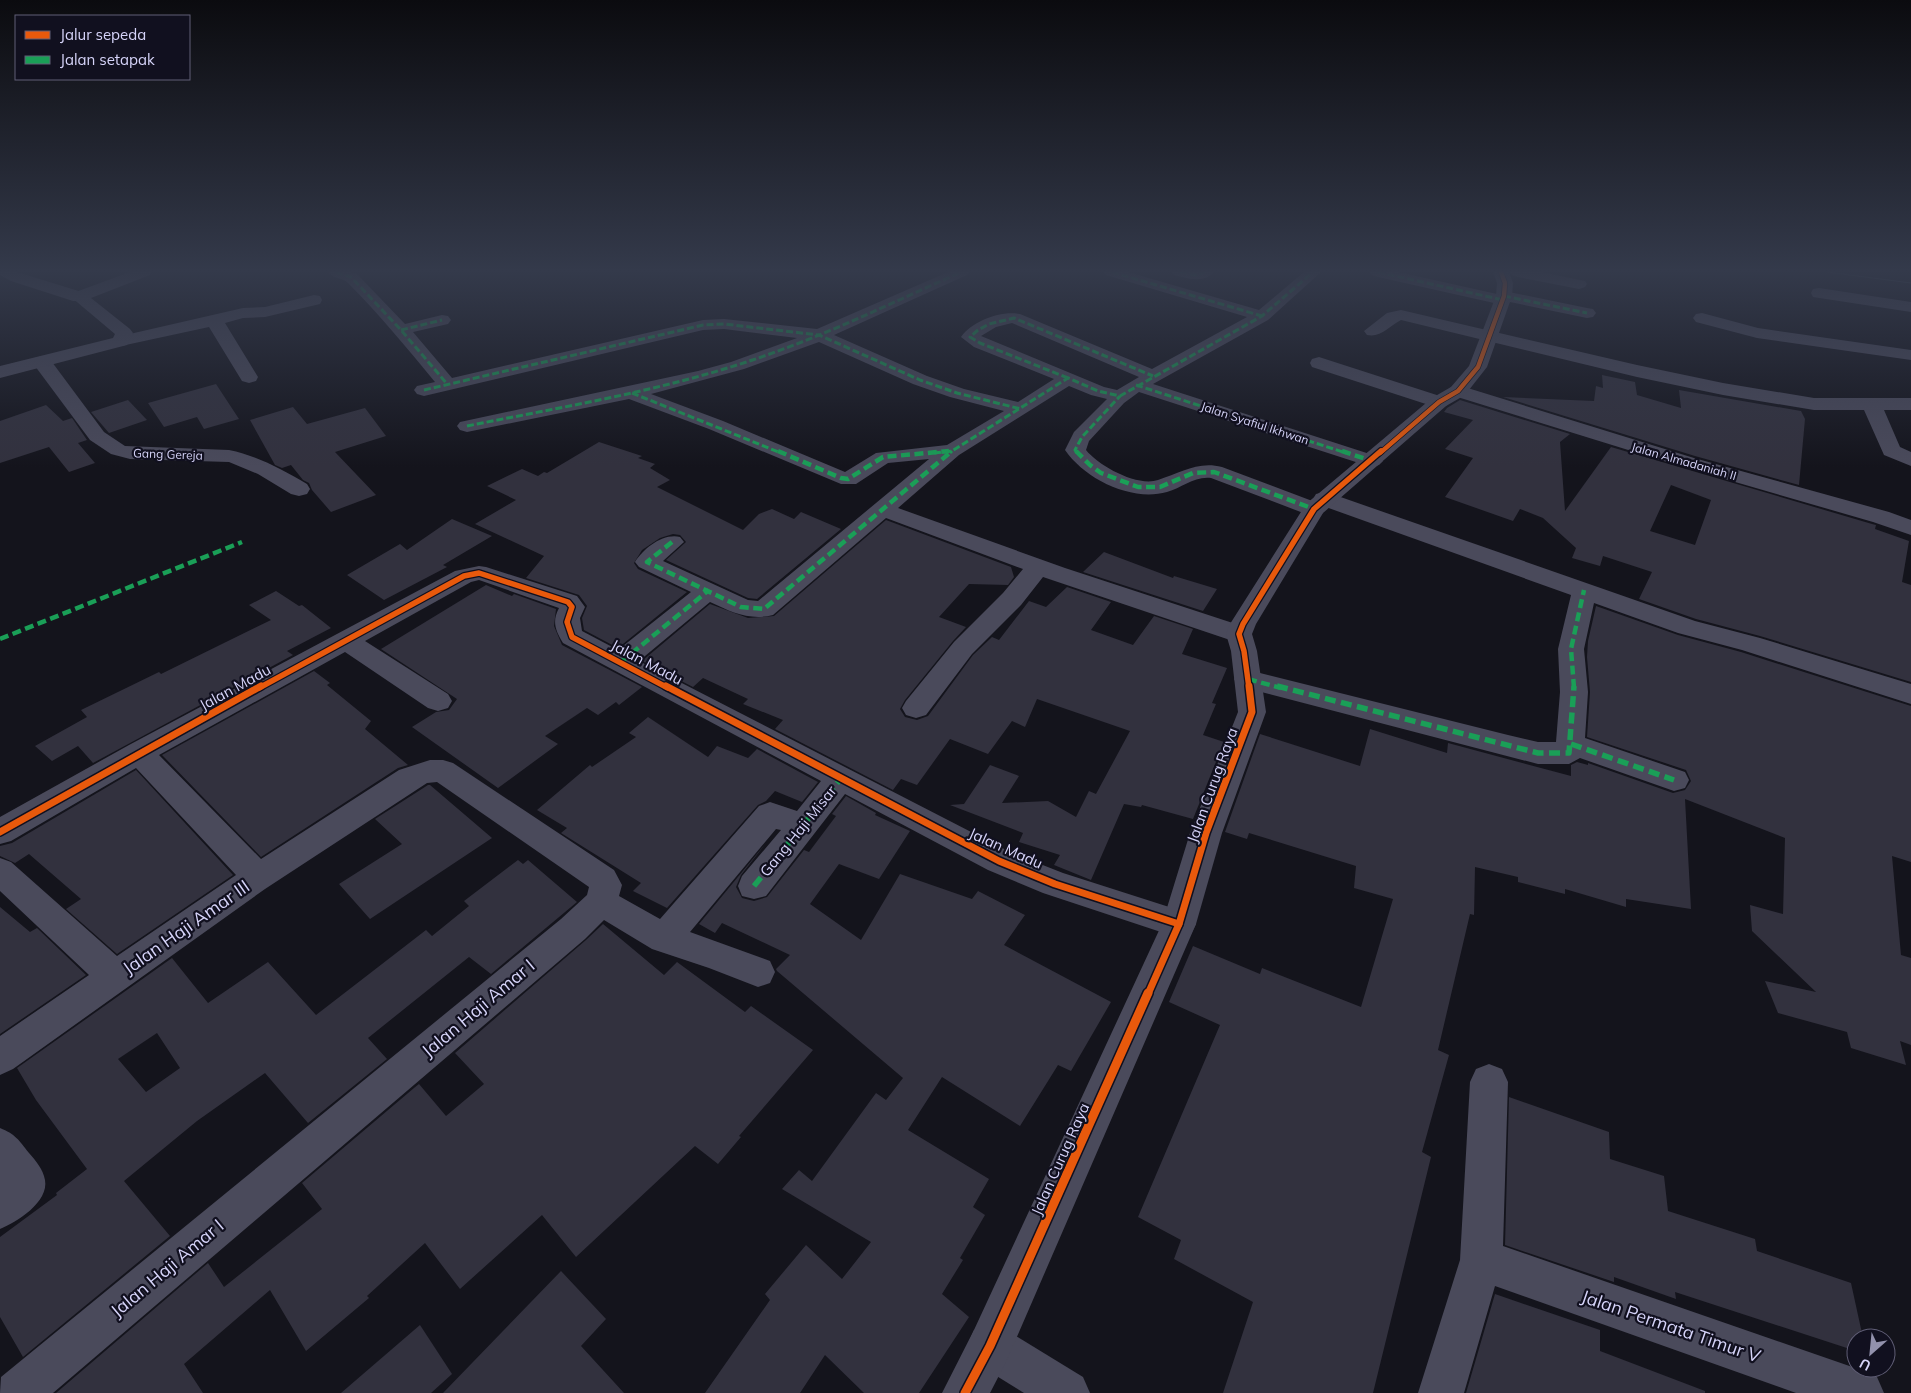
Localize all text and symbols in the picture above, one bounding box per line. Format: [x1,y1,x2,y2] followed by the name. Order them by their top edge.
[15,15,190,80] legend
[60,25,146,44] text: Jalur sepeda
[60,50,155,69] text: Jalan setapak
[1199,398,1311,448] street label: Jalan Syafiul Ikhwan
[1630,439,1738,483] street label: Jalan Almadaniah II
[133,445,203,463] street label: Gang Gereja
[608,635,686,689] street label: Jalan Madu
[196,660,274,714] street label: Jalan Madu
[1182,725,1242,845] street label: Jalan Curug Raya
[756,781,841,880] street label: Gang Haji Misar
[966,823,1046,873] street label: Jalan Madu
[118,875,254,979] street label: Jalan Haji Amar III
[417,954,539,1062] street label: Jalan Haji Amar I
[1027,1100,1093,1218] street label: Jalan Curug Raya
[106,1214,228,1322] street label: Jalan Haji Amar I
[1578,1284,1764,1368] street label: Jalan Permata Timur V
[1846,1328,1896,1378] north arrow
[1856,1354,1874,1375] text: U

